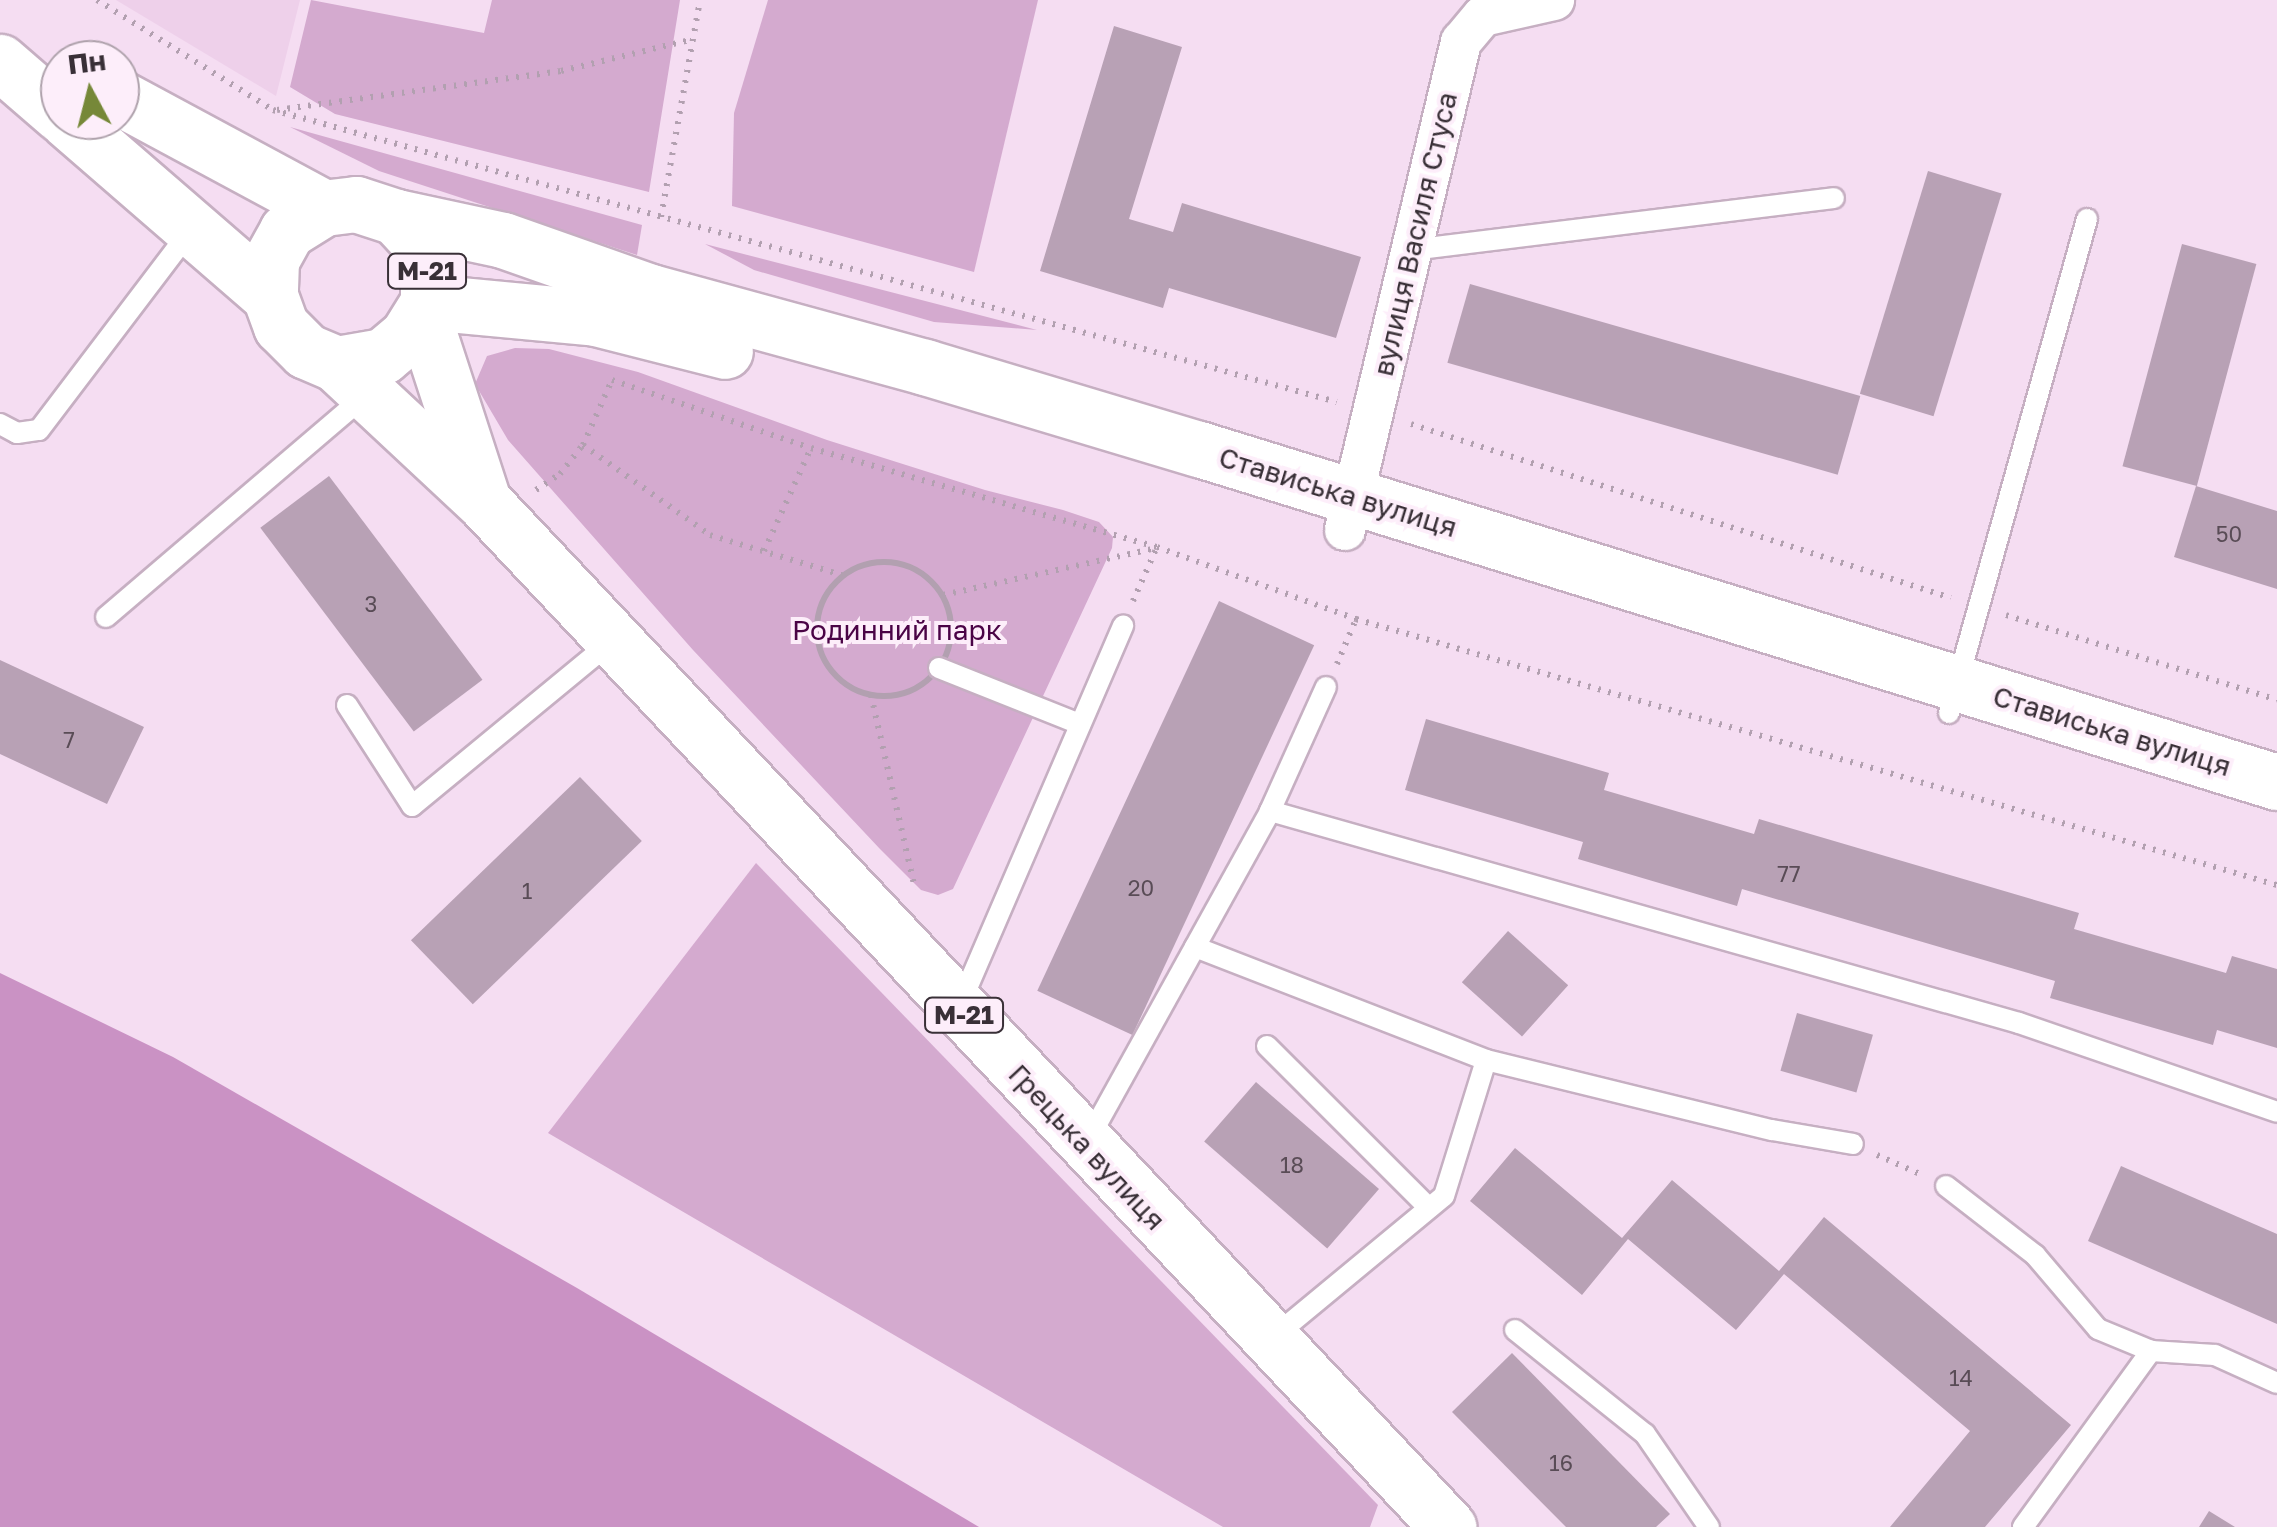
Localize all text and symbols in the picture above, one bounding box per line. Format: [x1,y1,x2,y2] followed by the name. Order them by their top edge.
[40,40,140,140] north arrow
[66,43,107,80] text: Пн
[1366,89,1464,379] street label: вулиця Василя Стуса
[387,251,467,291] road number: М-21
[1215,440,1461,544] street label: Стависька вулиця
[2216,521,2242,547] house number: 50
[365,591,377,617] house number: 3
[792,613,1002,647] park label: Родинний парк
[1989,679,2235,783] street label: Стависька вулиця
[63,727,75,753] house number: 7
[1777,861,1801,887] house number: 77
[1128,875,1154,901] house number: 20
[522,878,532,904] house number: 1
[924,995,1004,1035] road number: М-21
[1002,1057,1172,1237] street label: Грецька вулиця
[1280,1152,1304,1178] house number: 18
[1949,1365,1973,1391] house number: 14
[1549,1450,1573,1476] house number: 16

